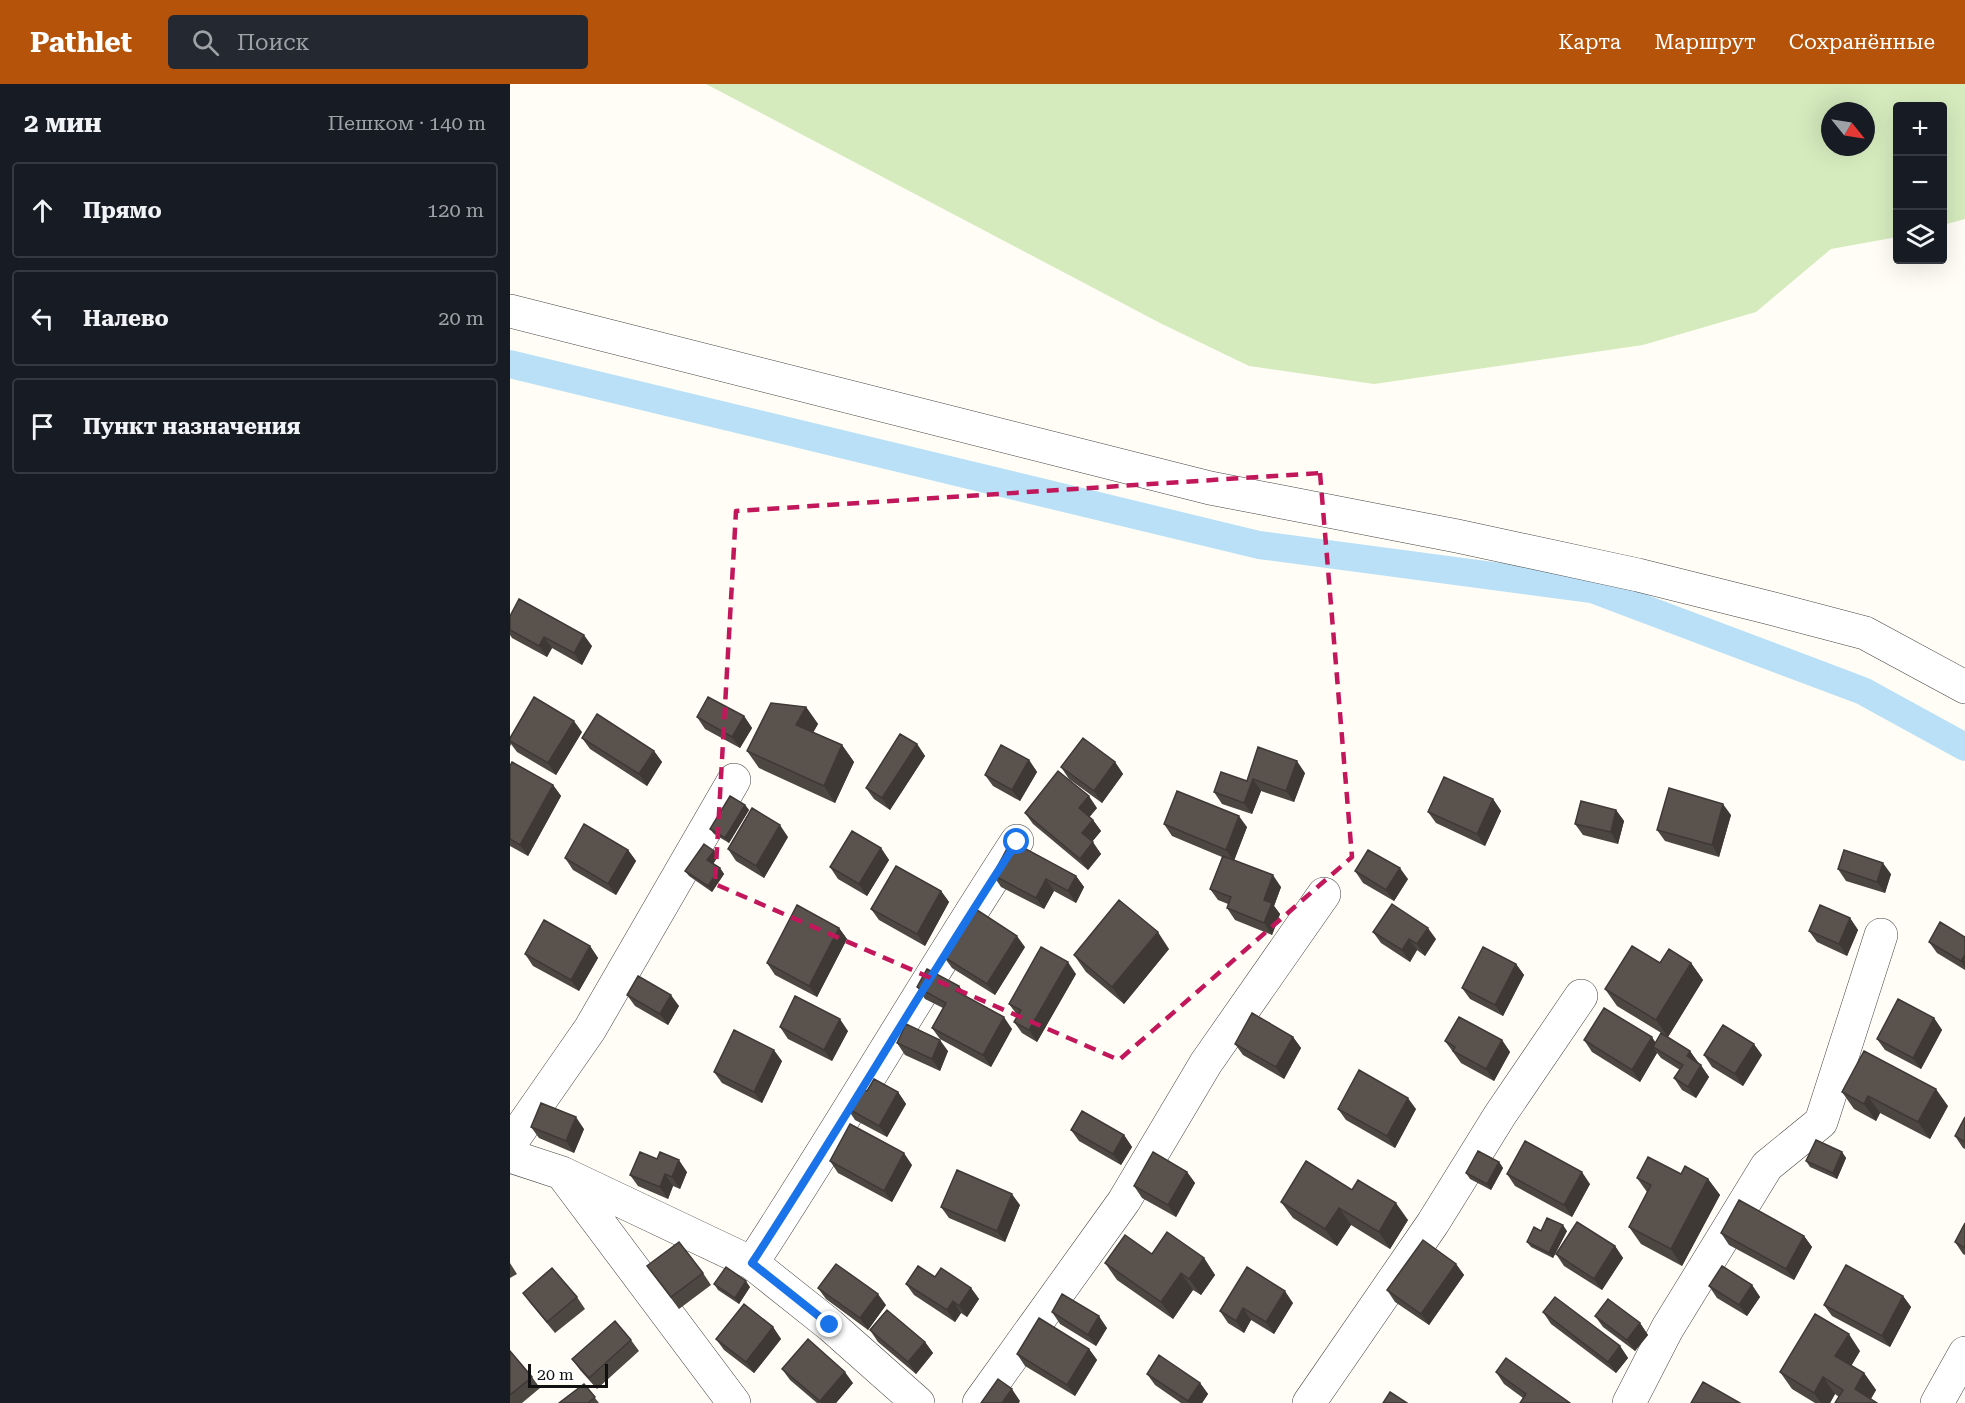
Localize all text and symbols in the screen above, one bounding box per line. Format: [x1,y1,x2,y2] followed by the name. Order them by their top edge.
[168,15,588,69] search box
[30,26,132,59] text: Pathlet
[189,26,222,59] icon: search
[237,30,309,55] text: Поиск
[1558,30,1621,54] text: Карта
[1654,30,1756,54] text: Маршрут
[1789,30,1935,54] text: Сохранённые
[1821,102,1875,156] north arrow
[1893,102,1947,264] map controls
[1893,102,1947,156] button: +
[24,108,102,138] text: 2 мин
[328,111,486,135] text: Пешком · 140 m
[1893,156,1947,210] button: −
[26,194,59,227] icon: ahead
[83,198,162,223] text: Прямо
[427,198,484,222] text: 120 m
[1893,210,1947,264] button: layers
[26,302,59,335] icon: left
[83,306,169,331] text: Налево
[438,306,484,330] text: 20 m
[26,410,59,443] icon: arrive
[83,414,301,439] text: Пункт назначения
[1003,828,1029,854] route start
[816,1311,842,1337] route end
[528,1361,608,1388] scale bar
[537,1365,574,1384] text: 20 m

